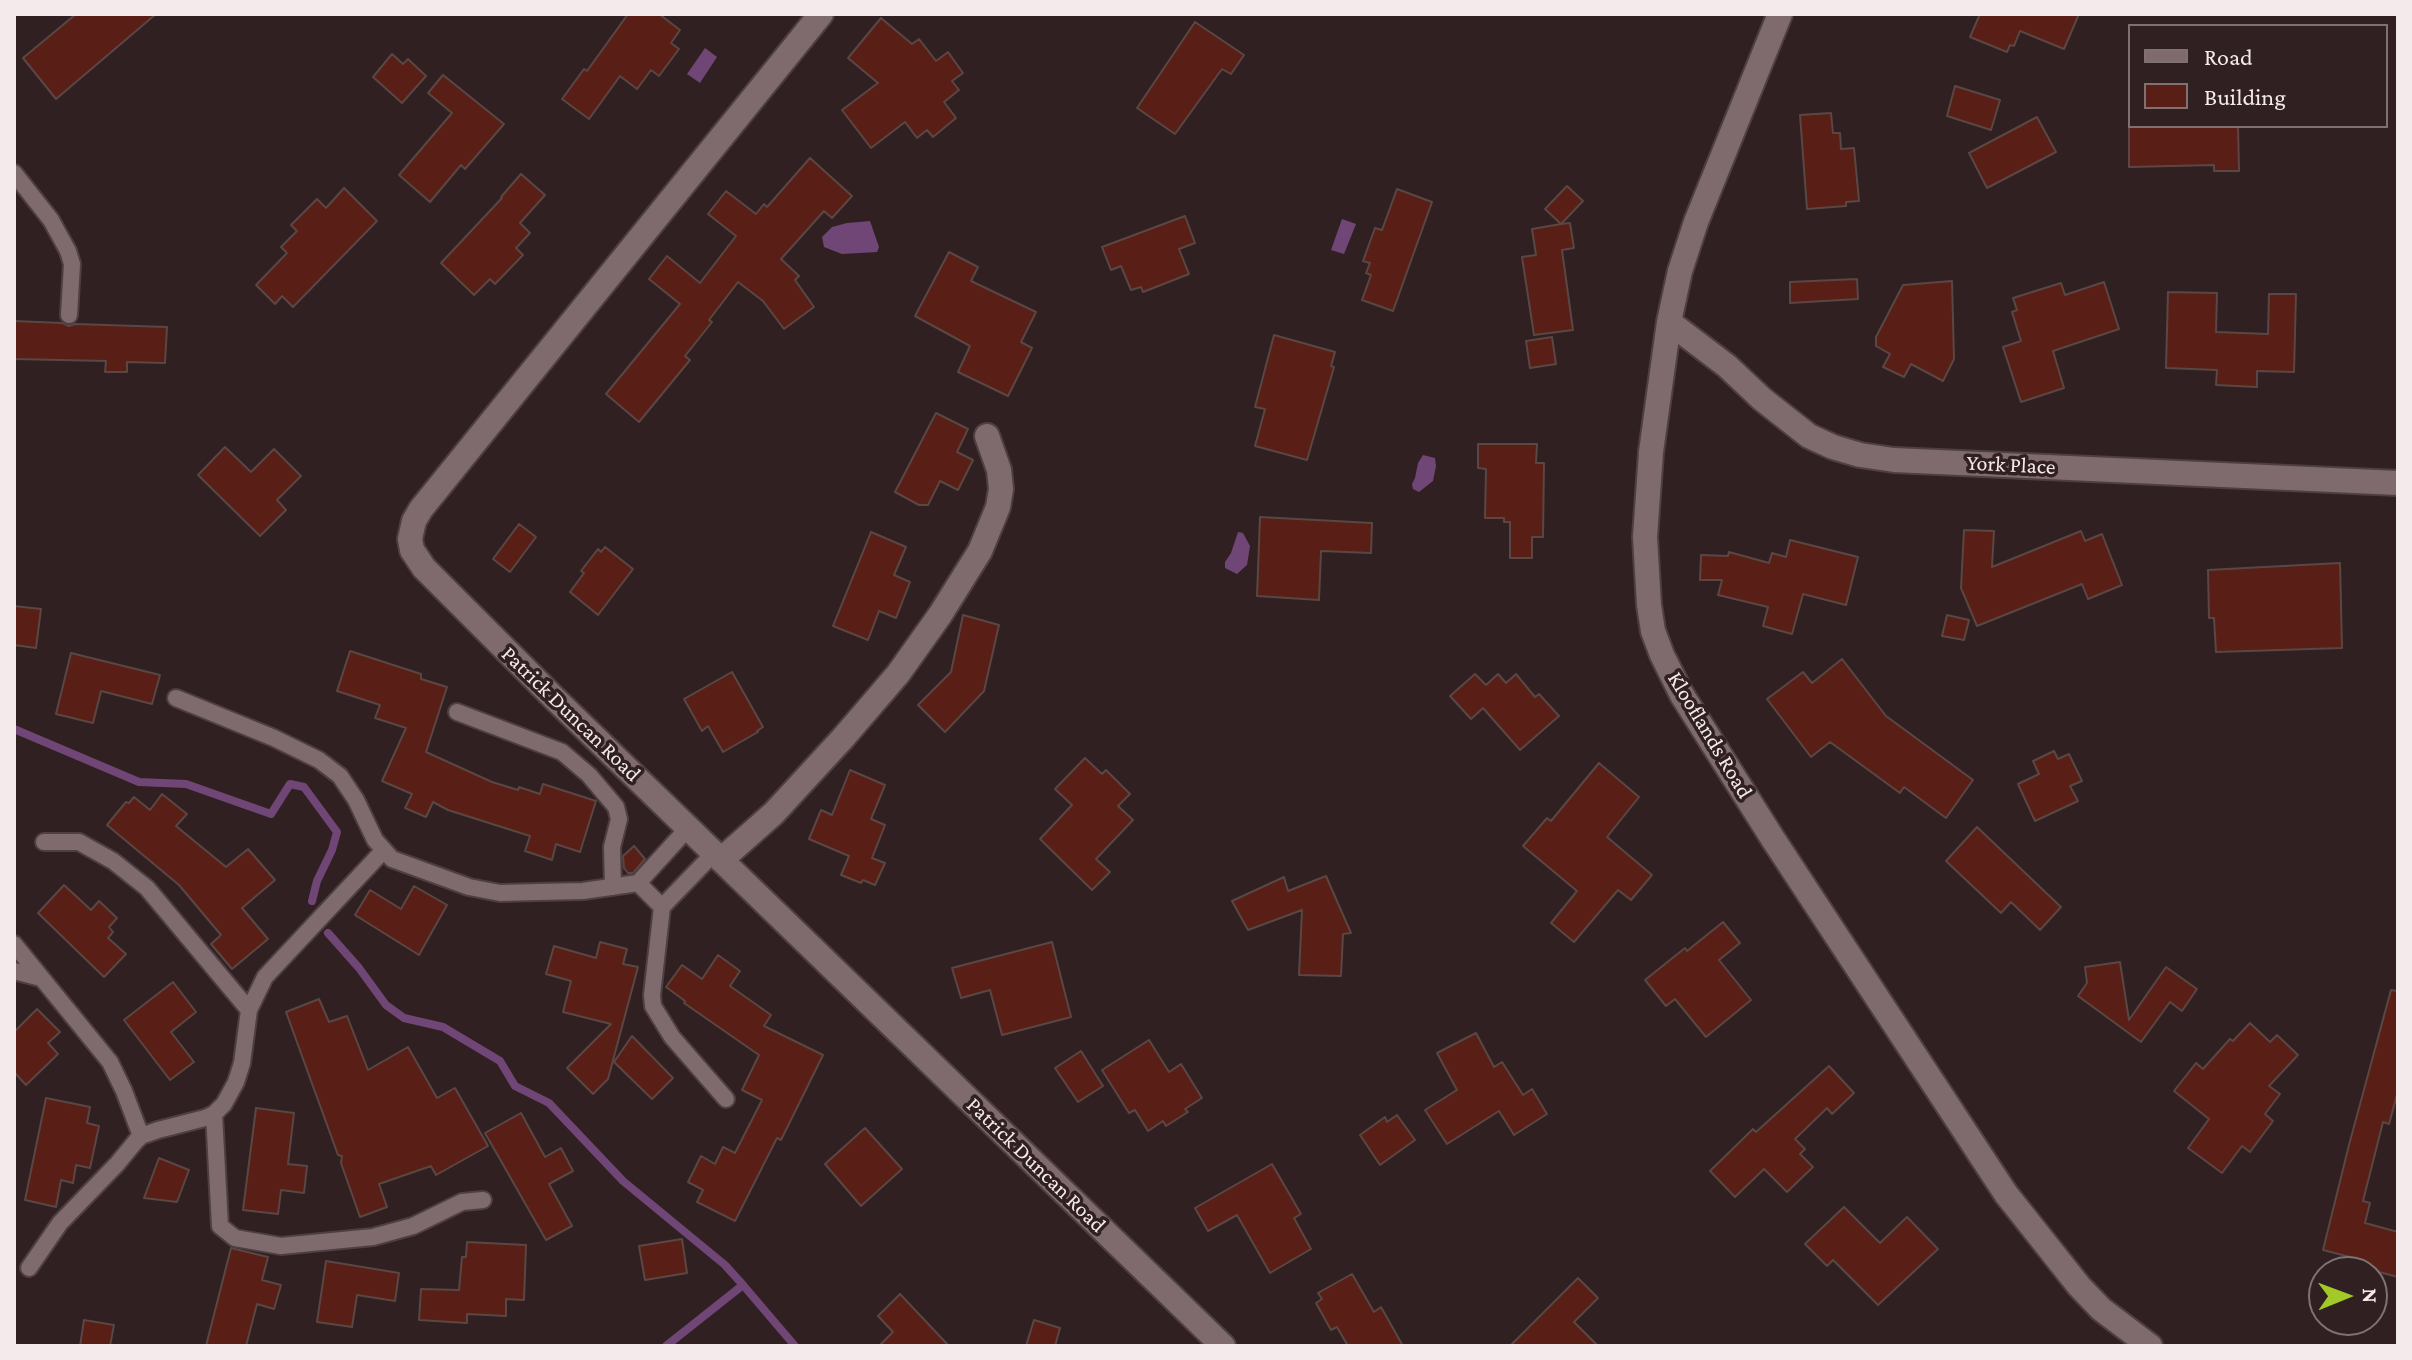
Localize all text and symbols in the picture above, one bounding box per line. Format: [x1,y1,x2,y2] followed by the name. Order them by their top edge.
[2128,24,2388,128] legend
[2204,43,2253,70] text: Road
[2204,83,2286,110] text: Building
[1966,449,2056,481] street label: York Place
[496,641,646,787] street label: Patrick Duncan Road
[1662,667,1758,803] street label: Klooflands Road
[961,1092,1111,1238] street label: Patrick Duncan Road
[2308,1256,2388,1336] north arrow
[2358,1288,2383,1303] text: N

